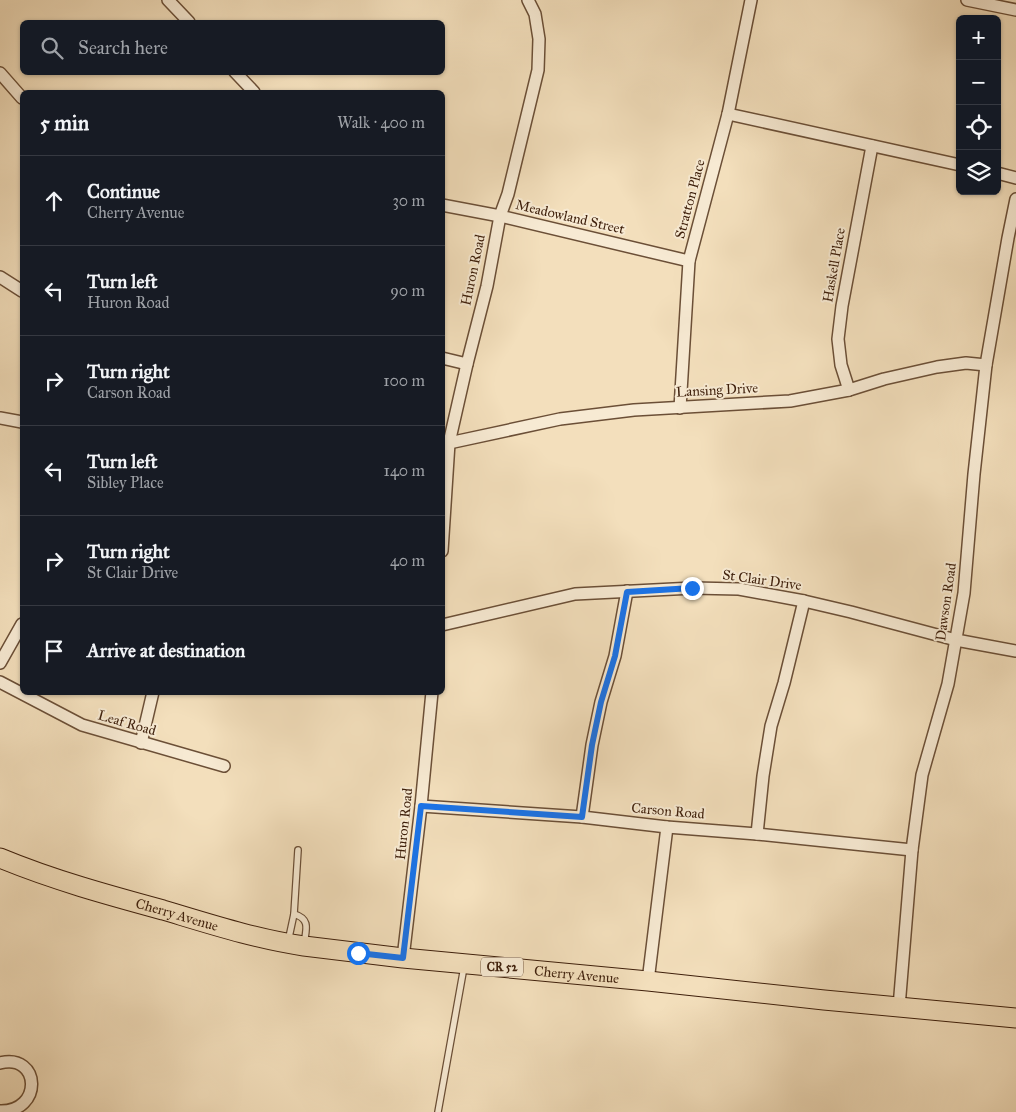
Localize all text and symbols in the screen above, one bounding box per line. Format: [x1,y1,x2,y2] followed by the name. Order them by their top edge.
[956,15,1001,195] map controls
[956,15,1001,60] button: +
[20,20,445,75] search box
[38,34,66,62] icon: search
[78,36,168,59] text: Search here
[956,60,1001,105] button: −
[956,105,1001,150] button: locate
[40,110,89,136] text: 5 min
[337,113,425,132] text: Walk · 400 m
[956,150,1001,195] button: layers
[671,157,709,240] street label: Stratton Place
[87,180,160,203] text: Continue
[40,187,68,215] icon: ahead
[392,191,425,210] text: 30 m
[514,196,626,238] street label: Meadowland Street
[87,203,184,222] text: Cherry Avenue
[819,226,849,304] street label: Haskell Place
[457,233,489,307] street label: Huron Road
[87,270,157,293] text: Turn left
[40,277,68,305] icon: left
[390,281,425,300] text: 90 m
[87,293,170,312] text: Huron Road
[87,360,170,383] text: Turn right
[40,367,68,395] icon: right
[383,371,425,390] text: 100 m
[675,379,759,401] street label: Lansing Drive
[87,383,171,402] text: Carson Road
[87,450,157,473] text: Turn left
[40,457,68,485] icon: left
[384,461,425,480] text: 140 m
[87,473,164,492] text: Sibley Place
[87,540,170,563] text: Turn right
[40,547,68,575] icon: right
[390,551,425,570] text: 40 m
[932,562,960,642] street label: Dawson Road
[87,563,178,582] text: St Clair Drive
[721,566,803,594] street label: St Clair Drive
[681,577,704,600] route end
[40,637,68,665] icon: arrive
[87,639,245,662] text: Arrive at destination
[96,707,158,739] street label: Leaf Road
[392,787,416,861] street label: Huron Road
[631,799,705,823] street label: Carson Road
[134,894,221,935] street label: Cherry Avenue
[347,942,370,965] route start
[481,958,523,976] road number: CR 52
[533,962,620,987] street label: Cherry Avenue

